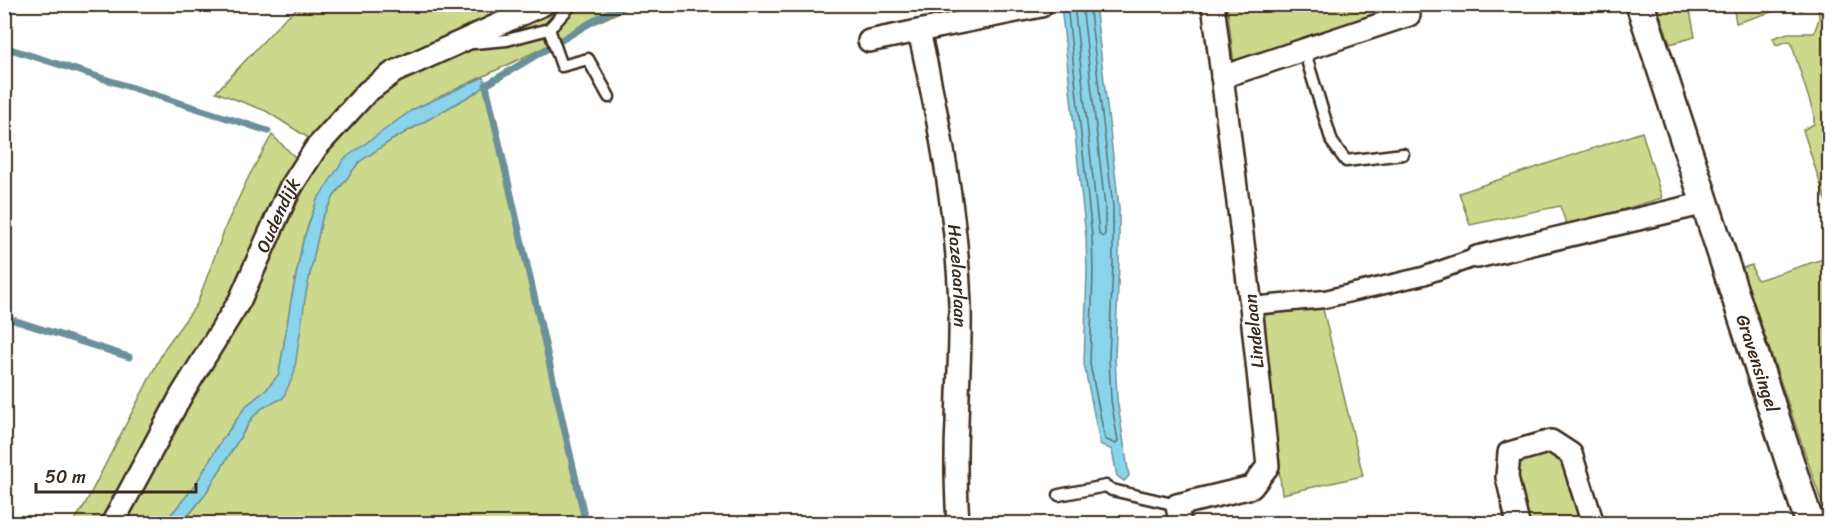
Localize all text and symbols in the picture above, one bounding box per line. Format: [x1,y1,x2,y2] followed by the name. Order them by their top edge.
[247,171,309,258] street label: Oudendijk
[938,222,976,327] street label: Hazelaarlaan
[1234,292,1274,370] street label: Lindelaan
[1726,310,1789,417] street label: Gravensingel
[36,456,196,494] scale bar
[45,461,86,493] text: 50 m

